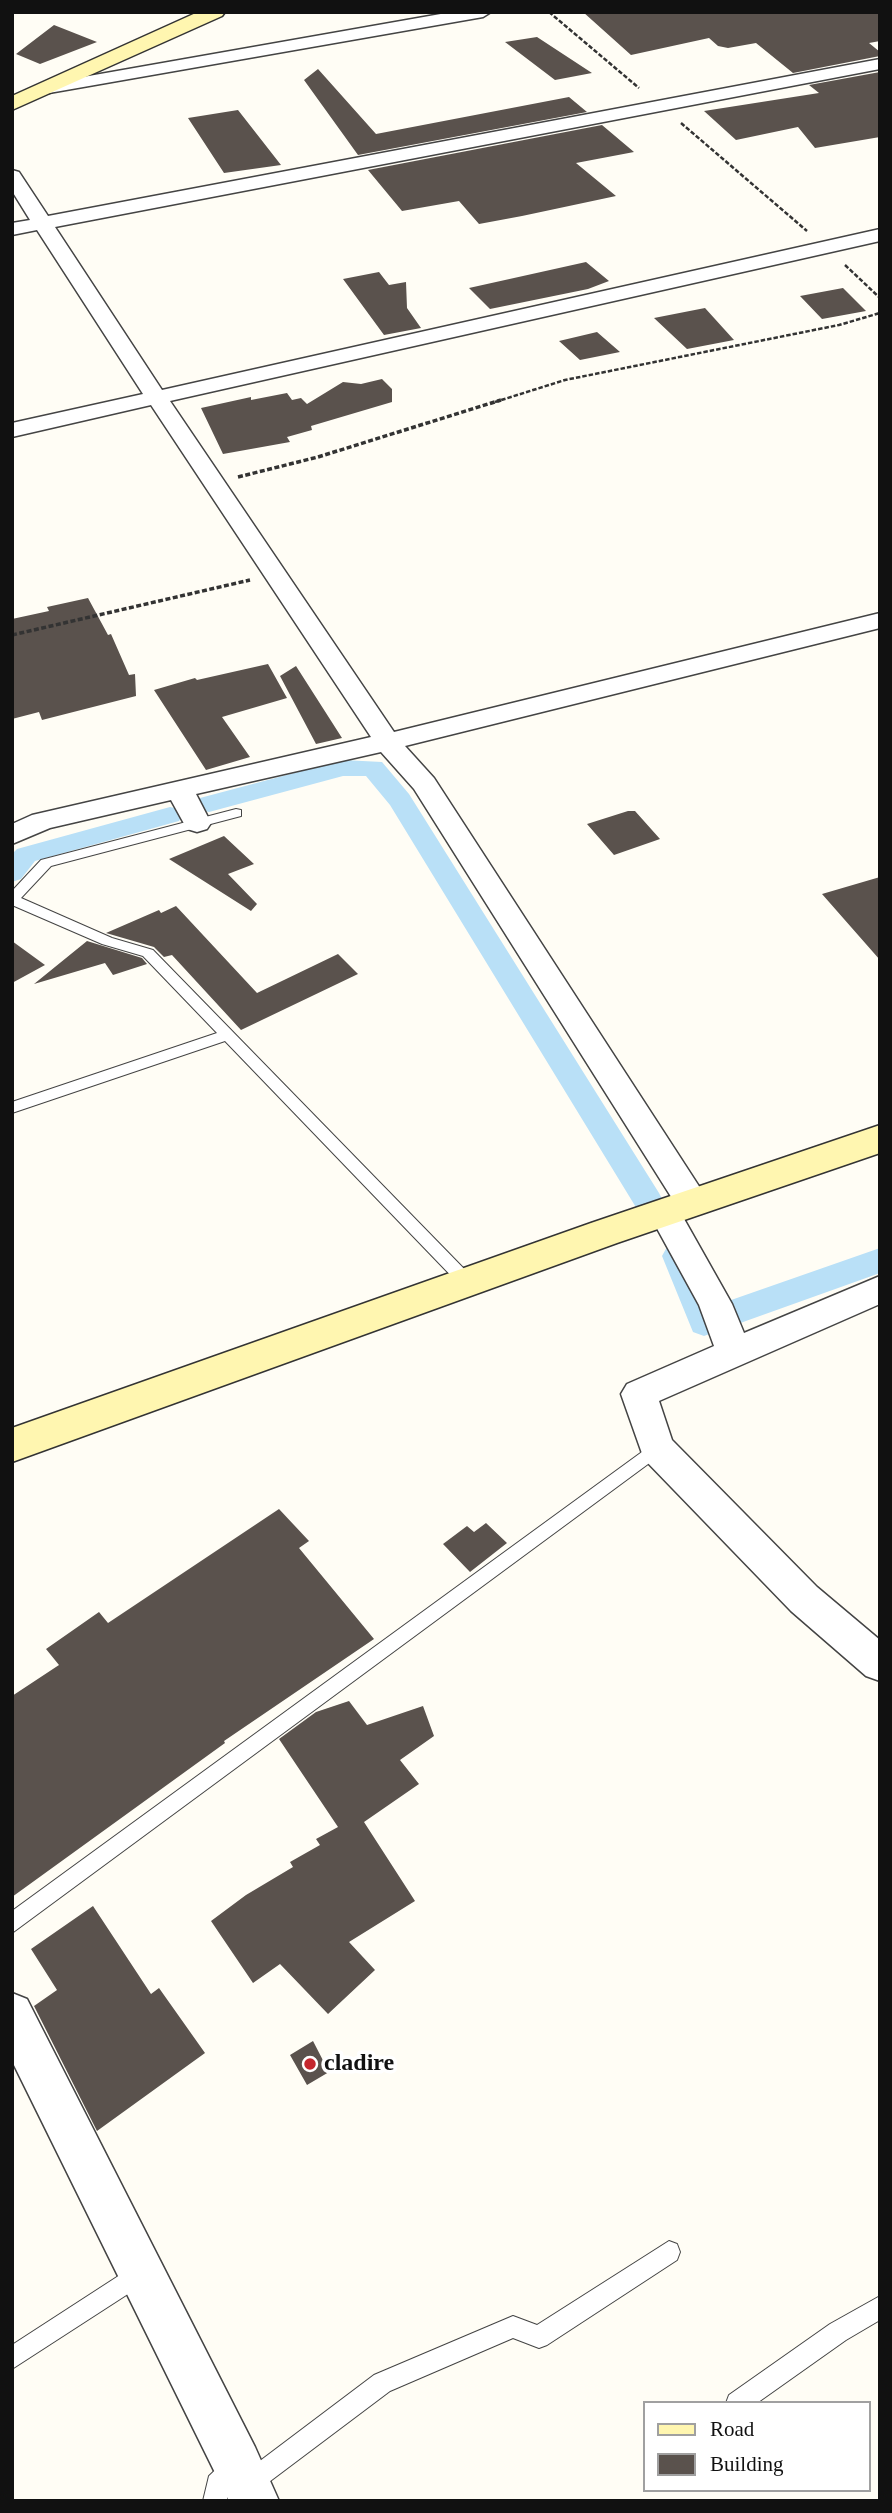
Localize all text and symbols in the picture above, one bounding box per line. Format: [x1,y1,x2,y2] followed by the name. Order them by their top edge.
[324,2050,394,2078] place label: cladire
[302,2056,318,2072] marker: cladire
[644,2401,871,2492] legend
[710,2417,754,2441] text: Road
[710,2452,784,2476] text: Building

